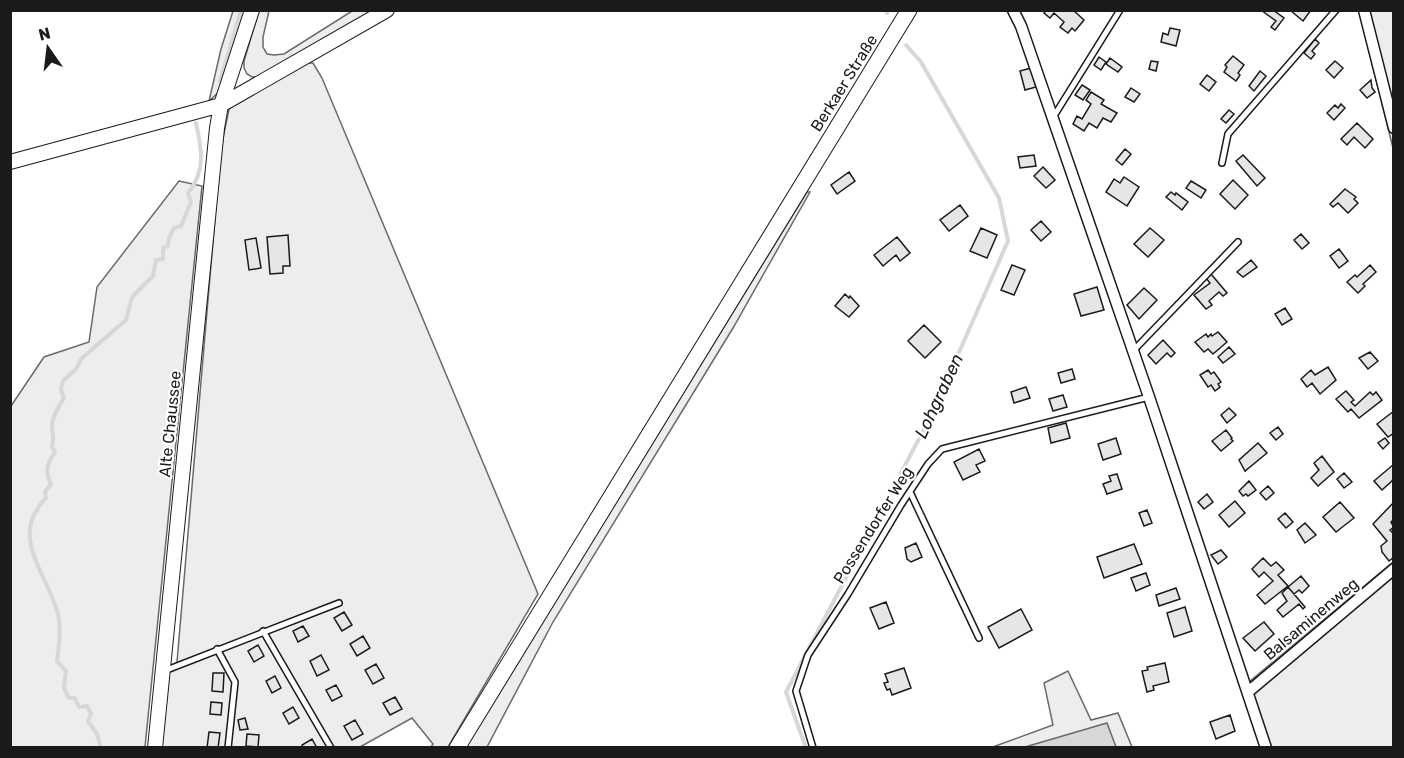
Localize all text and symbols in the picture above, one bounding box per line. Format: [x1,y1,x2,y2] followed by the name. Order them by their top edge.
[18,18,78,78] north arrow
[37,23,52,45] text: N
[807,31,881,135] street label: Berkaer Straße
[910,350,968,442] water label: Lohgraben
[155,370,185,478] street label: Alte Chaussee
[829,463,917,587] street label: Possendorfer Weg
[1260,574,1362,664] street label: Balsaminenweg

